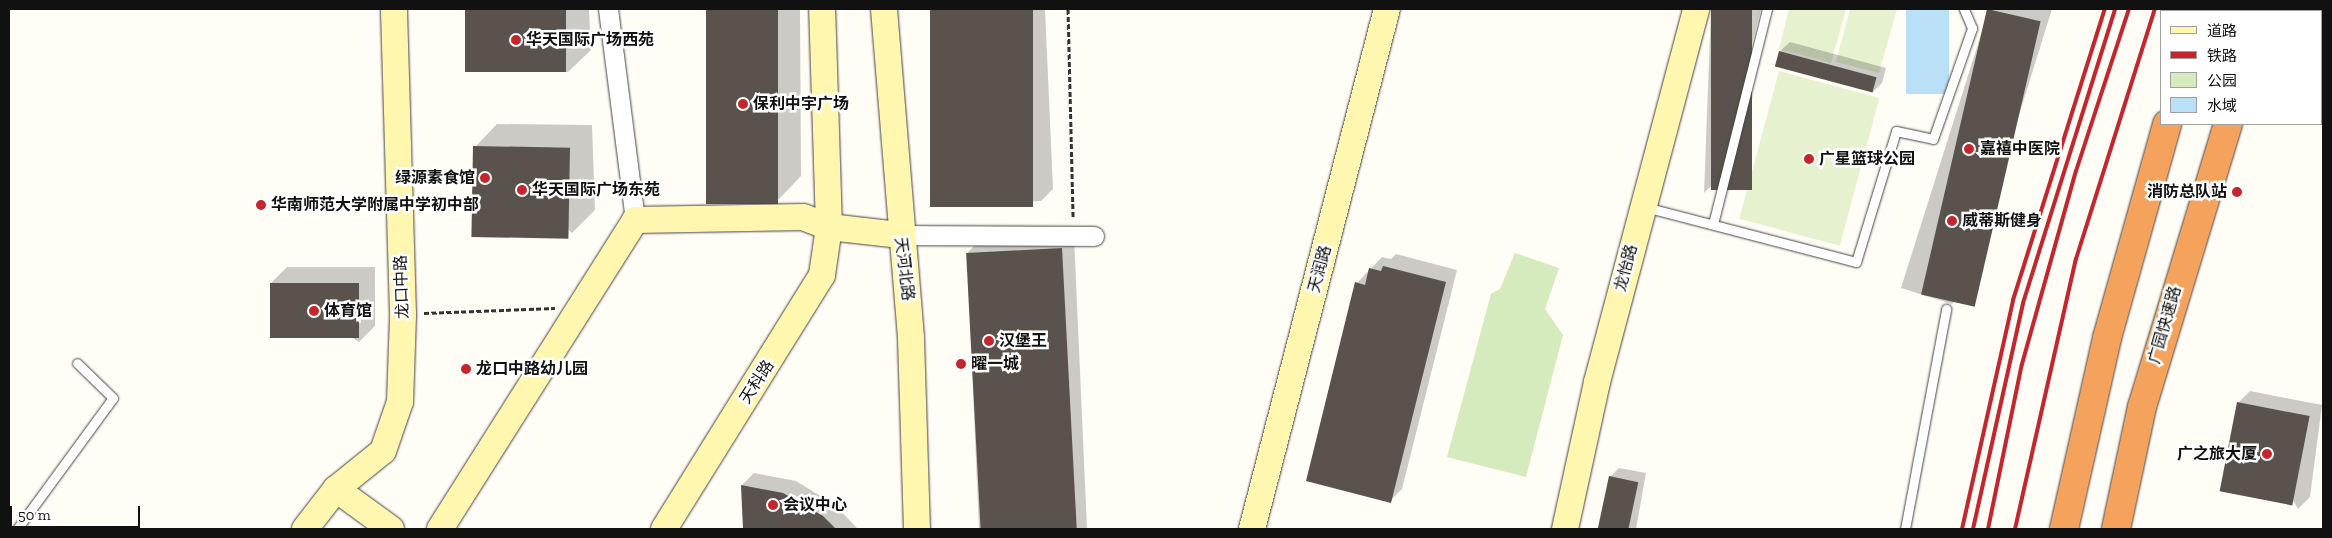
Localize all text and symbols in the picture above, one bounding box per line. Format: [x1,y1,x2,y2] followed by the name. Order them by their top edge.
[2160,10,2322,125] legend
[2207,22,2237,40] text: 道路
[526,30,654,50] place label: 华天国际广场西苑
[510,34,522,46] marker: 华天国际广场西苑
[2207,47,2237,65] text: 铁路
[2207,72,2237,90] text: 公园
[753,94,849,114] place label: 保利中宇广场
[2207,97,2237,115] text: 水域
[737,98,749,110] marker: 保利中宇广场
[1980,139,2060,159] place label: 嘉禧中医院
[1962,142,1976,156] marker: 嘉禧中医院
[1819,149,1915,169] place label: 广星篮球公园
[1803,153,1815,165] marker: 广星篮球公园
[395,168,475,188] place label: 绿源素食馆
[479,172,491,184] marker: 绿源素食馆
[532,180,660,200] place label: 华天国际广场东苑
[2147,182,2227,202] place label: 消防总队站
[516,184,528,196] marker: 华天国际广场东苑
[2231,186,2243,198] marker: 消防总队站
[271,195,479,215] place label: 华南师范大学附属中学初中部
[255,199,267,211] marker: 华南师范大学附属中学初中部
[1962,211,2042,231] place label: 威蒂斯健身
[1946,215,1958,227] marker: 威蒂斯健身
[891,236,917,302] street label: 天河北路
[1611,242,1641,294] street label: 龙怡路
[1305,243,1335,295] street label: 天润路
[391,255,413,319] street label: 龙口中路
[2145,284,2185,366] street label: 广园快速路
[324,301,372,321] place label: 体育馆
[308,305,320,317] marker: 体育馆
[999,331,1047,351] place label: 汉堡王
[983,335,995,347] marker: 汉堡王
[971,354,1019,374] place label: 曜一城
[736,357,778,407] street label: 天科路
[955,358,967,370] marker: 曜一城
[476,359,588,379] place label: 龙口中路幼儿园
[460,363,472,375] marker: 龙口中路幼儿园
[2177,444,2257,464] place label: 广之旅大厦
[2261,448,2273,460] marker: 广之旅大厦
[783,495,847,515] place label: 会议中心
[12,496,142,528] scale bar
[767,499,779,511] marker: 会议中心
[18,506,51,524] text: 50 m

